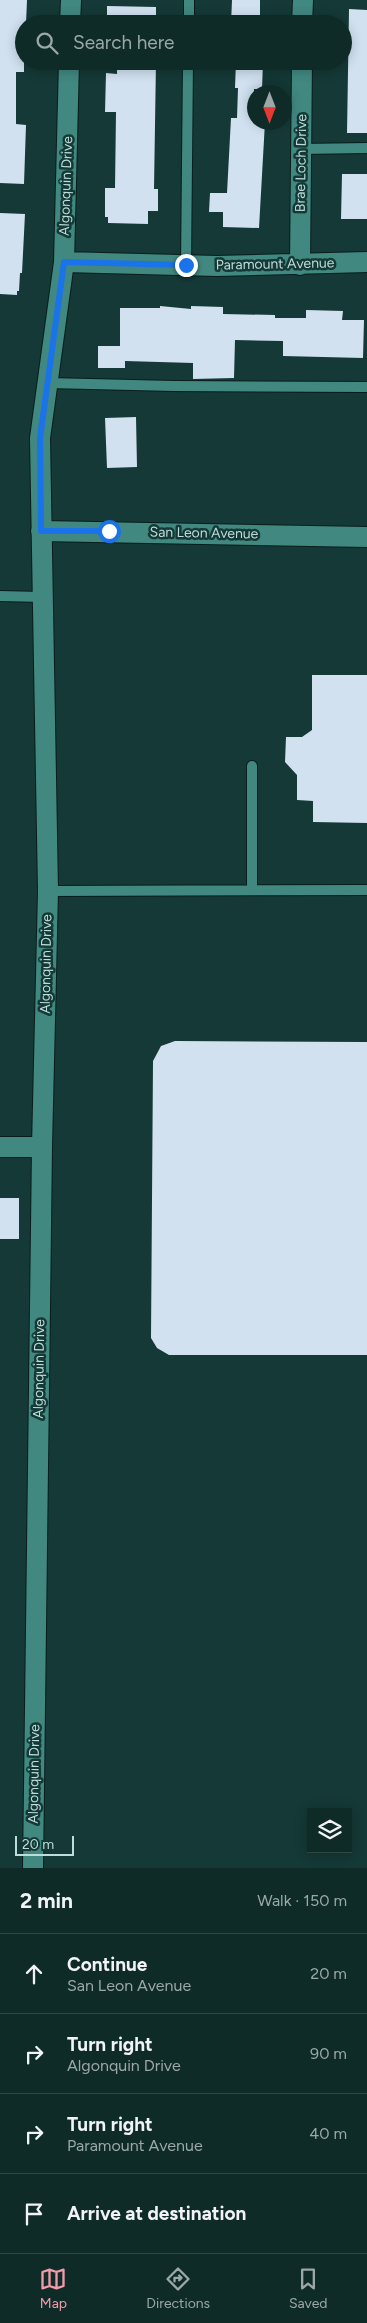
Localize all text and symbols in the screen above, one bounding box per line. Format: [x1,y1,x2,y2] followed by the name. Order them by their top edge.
[15,15,352,70] search box
[33,29,61,57] icon: search
[73,31,175,54] text: Search here
[247,85,292,130] north arrow
[292,113,310,212] street label: Brae Loch Drive
[56,136,76,236] street label: Algonquin Drive
[175,254,198,277] route end
[215,254,335,274] street label: Paramount Avenue
[98,520,121,543] route start
[150,524,259,542] street label: San Leon Avenue
[37,914,55,1014] street label: Algonquin Drive
[30,1319,48,1419] street label: Algonquin Drive
[25,1724,43,1824] street label: Algonquin Drive
[307,1808,352,1853] map controls
[307,1808,352,1853] button: layers
[15,1833,74,1856] scale bar
[22,1836,54,1853] text: 20 m
[20,1888,73,1913] text: 2 min
[257,1891,347,1910] text: Walk · 150 m
[67,1953,147,1976] text: Continue
[20,1960,48,1988] icon: ahead
[310,1964,347,1983] text: 20 m
[67,1976,191,1995] text: San Leon Avenue
[67,2033,153,2056] text: Turn right
[20,2040,48,2068] icon: right
[310,2044,347,2063] text: 90 m
[67,2056,181,2075] text: Algonquin Drive
[67,2113,153,2136] text: Turn right
[20,2120,48,2148] icon: right
[309,2124,347,2143] text: 40 m
[67,2136,203,2155] text: Paramount Avenue
[20,2200,48,2228] icon: arrive
[67,2202,246,2225] text: Arrive at destination
[39,2265,67,2312] tab: Map
[146,2265,210,2312] tab: Directions
[289,2265,328,2312] tab: Saved

